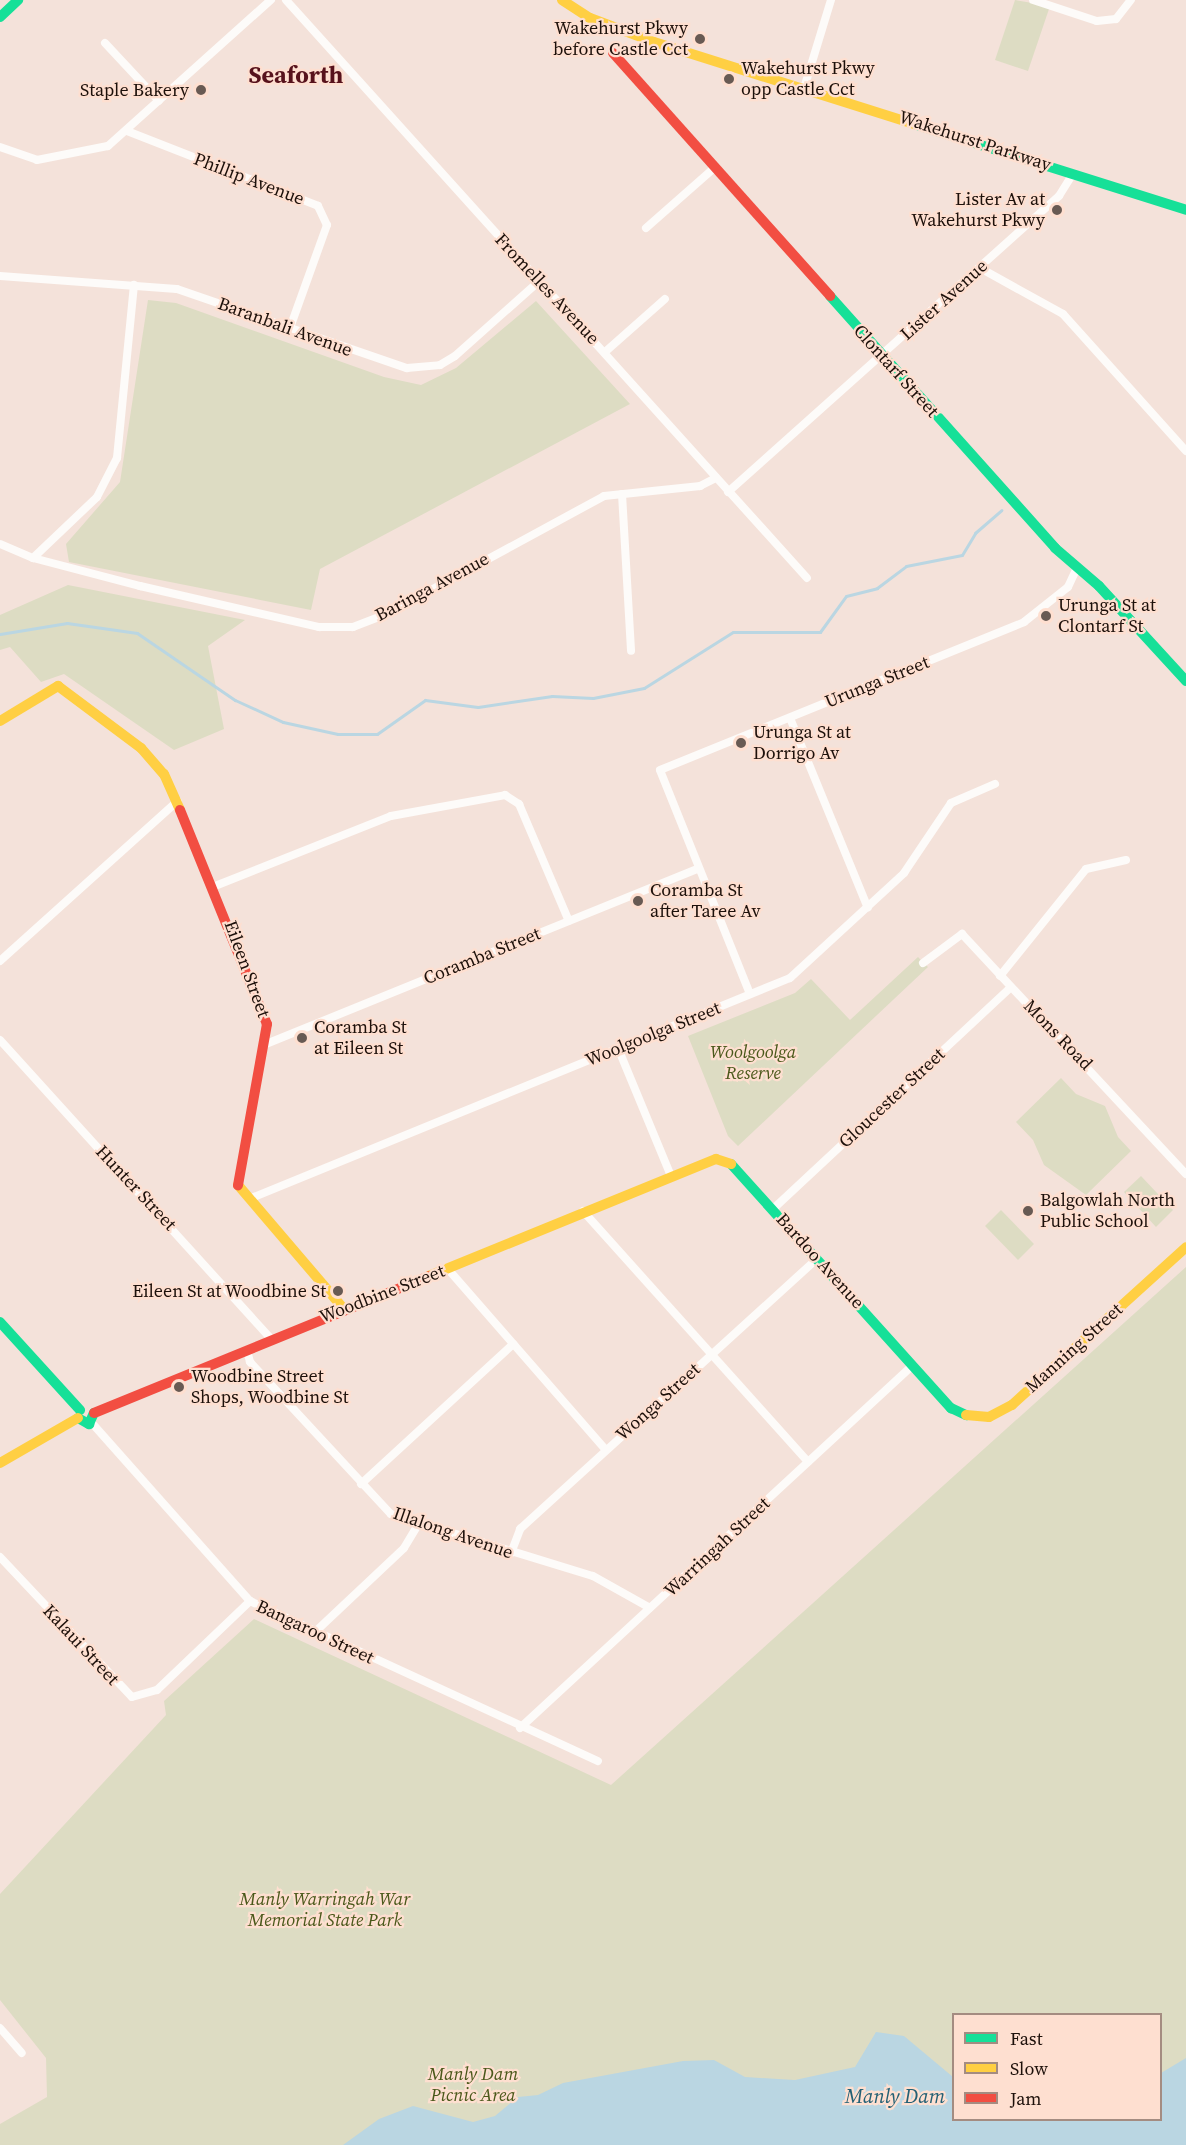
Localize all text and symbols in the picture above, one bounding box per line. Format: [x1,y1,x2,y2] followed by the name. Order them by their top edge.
[553,18,688,60] place label: Wakehurst Pkwy before Castle Cct
[693,32,707,46] marker: Wakehurst Pkwy before Castle Cct
[741,58,875,100] place label: Wakehurst Pkwy opp Castle Cct
[249,61,343,89] district label: Seaforth
[722,72,736,86] marker: Wakehurst Pkwy opp Castle Cct
[80,79,189,101] place label: Staple Bakery
[194,83,208,97] marker: Staple Bakery
[896,106,1054,176] street label: Wakehurst Parkway
[191,148,307,210] street label: Phillip Avenue
[911,189,1045,232] place label: Lister Av at Wakehurst Pkwy
[1050,203,1064,217] marker: Lister Av at Wakehurst Pkwy
[490,229,604,349] street label: Fromelles Avenue
[896,255,992,345] street label: Lister Avenue
[215,293,355,361] street label: Baranbali Avenue
[849,320,943,422] street label: Clontarf Street
[371,548,493,626] street label: Baringa Avenue
[1058,595,1156,638] place label: Urunga St at Clontarf St
[1039,609,1053,623] marker: Urunga St at Clontarf St
[822,651,932,713] street label: Urunga Street
[753,722,851,764] place label: Urunga St at Dorrigo Av
[734,736,748,750] marker: Urunga St at Dorrigo Av
[650,880,761,922] place label: Coramba St after Taree Av
[631,894,645,908] marker: Coramba St after Taree Av
[219,918,275,1020] street label: Eileen Street
[420,923,544,989] street label: Coramba Street
[1019,995,1097,1075] street label: Mons Road
[582,997,724,1071] street label: Woolgoolga Street
[314,1017,407,1060] place label: Coramba St at Eileen St
[295,1031,309,1045] marker: Coramba St at Eileen St
[710,1042,796,1084] park label: Woolgoolga Reserve
[835,1043,949,1153] street label: Gloucester Street
[91,1141,181,1235] street label: Hunter Street
[1040,1190,1175,1232] place label: Balgowlah North Public School
[1021,1204,1035,1218] marker: Balgowlah North Public School
[771,1209,869,1313] street label: Bardoo Avenue
[316,1260,448,1328] street label: Woodbine Street
[132,1280,326,1302] place label: Eileen St at Woodbine St
[331,1284,345,1298] marker: Eileen St at Woodbine St
[1021,1299,1127,1397] street label: Manning Street
[612,1359,704,1445] street label: Wonga Street
[191,1366,349,1408] place label: Woodbine Street Shops, Woodbine St
[172,1380,186,1394] marker: Woodbine Street Shops, Woodbine St
[660,1493,774,1601] street label: Warringah Street
[390,1502,516,1564] street label: Illalong Avenue
[253,1595,377,1669] street label: Bangaroo Street
[38,1600,124,1690] street label: Kalaui Street
[240,1889,410,1932] park label: Manly Warringah War Memorial State Park
[952,2013,1162,2121] legend
[1010,2026,1043,2051] text: Fast
[1010,2056,1048,2081] text: Slow
[428,2064,518,2106] park label: Manly Dam Picnic Area
[845,2084,945,2108] water label: Manly Dam
[1010,2086,1042,2111] text: Jam

